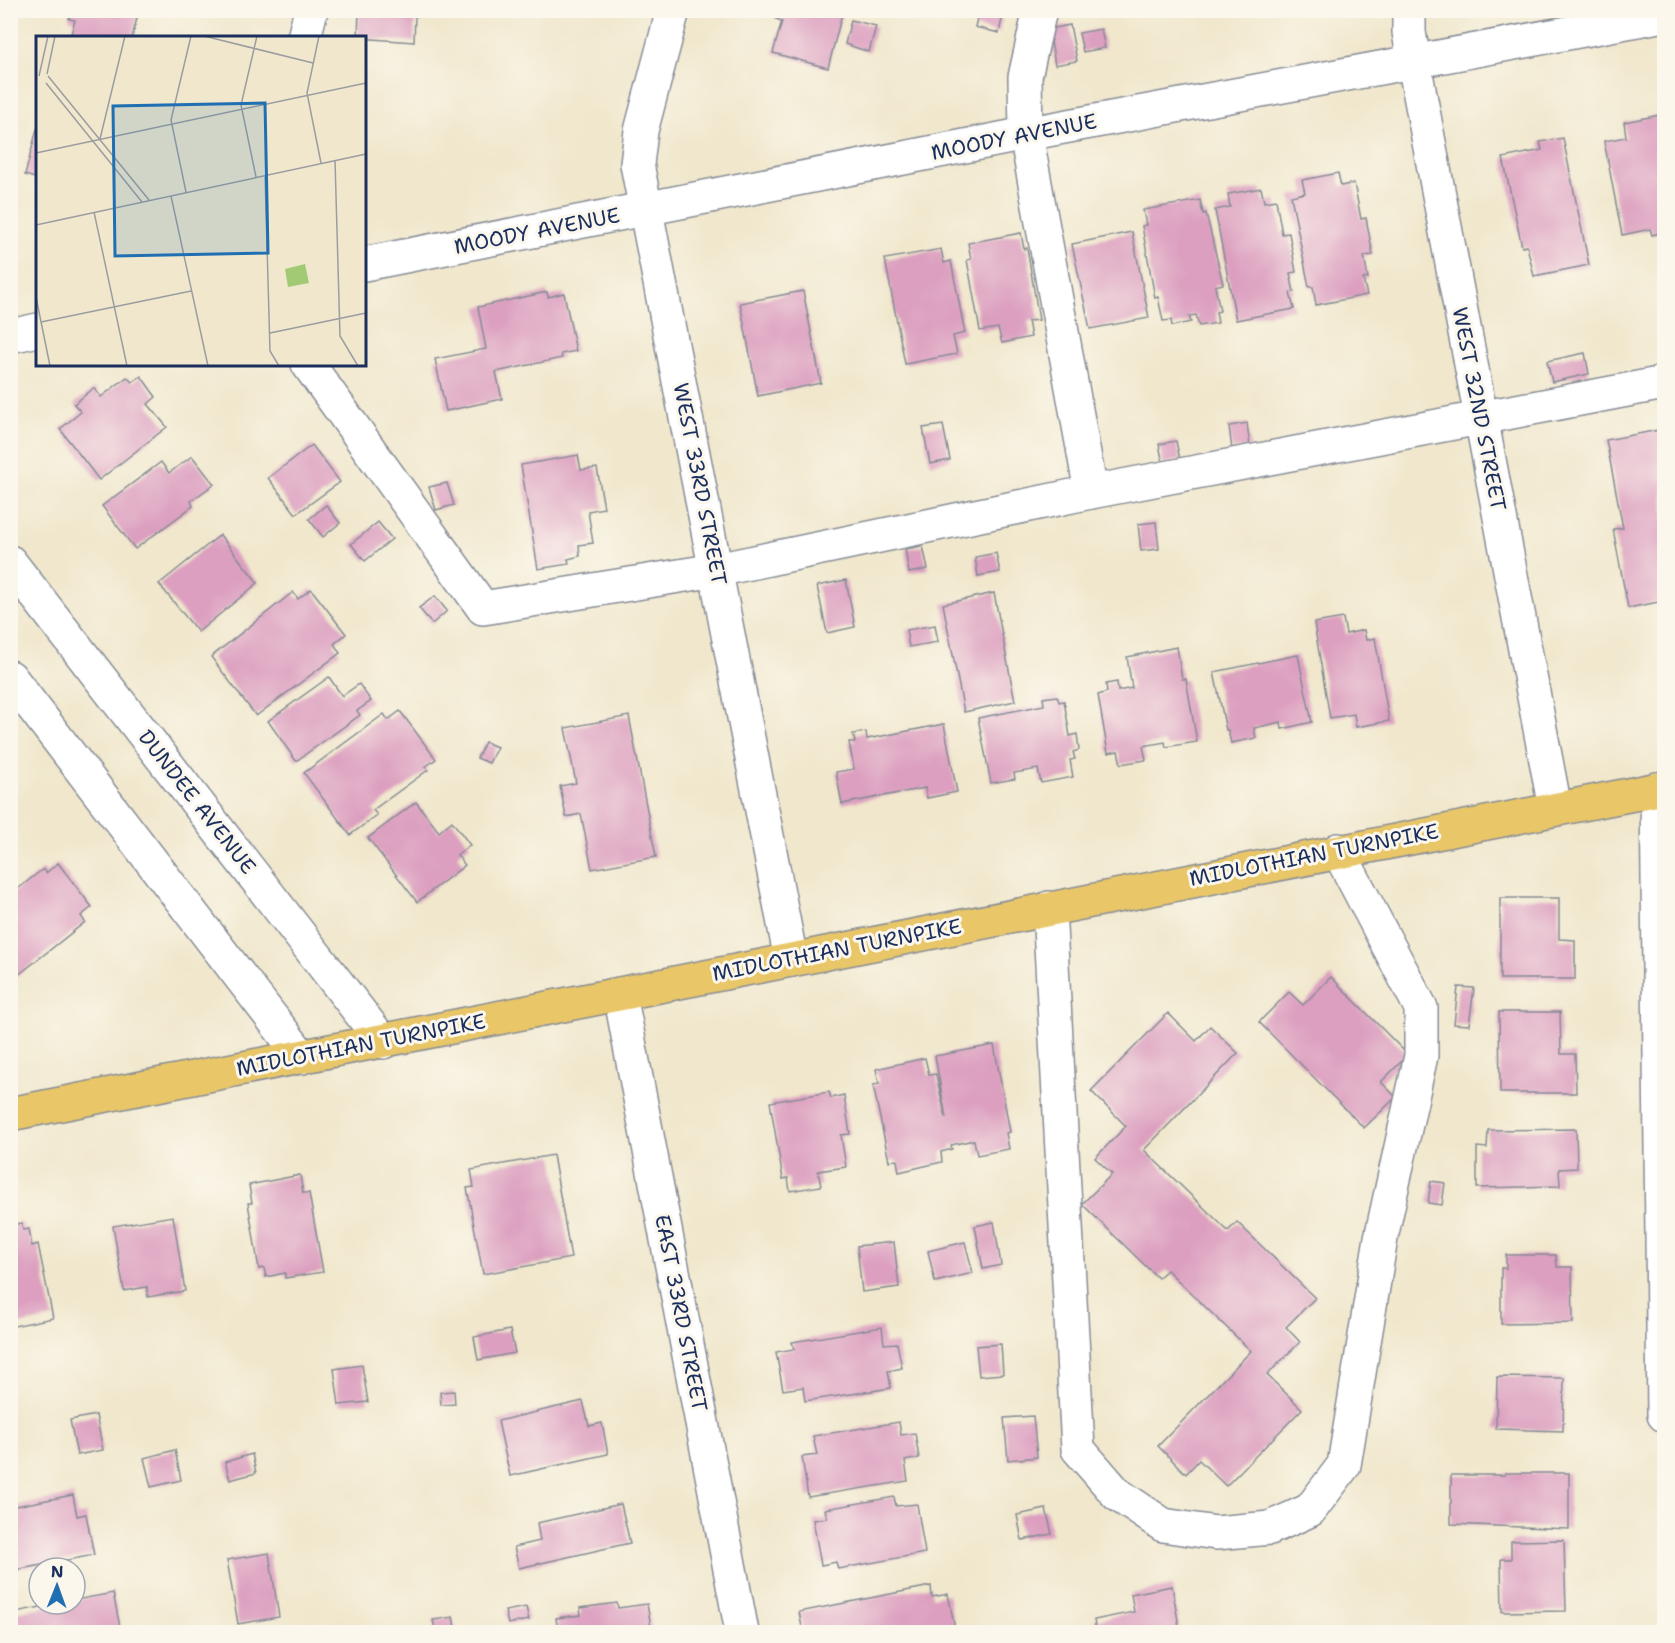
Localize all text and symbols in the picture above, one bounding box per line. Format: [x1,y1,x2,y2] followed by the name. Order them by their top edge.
[36,36,366,366] inset map
[929,107,1099,167] street label: MOODY AVENUE
[452,201,622,261] street label: MOODY AVENUE
[1446,305,1512,513] street label: WEST 32ND STREET
[667,380,733,588] street label: WEST 33RD STREET
[132,724,262,880] street label: DUNDEE AVENUE
[1187,817,1441,893] street label: MIDLOTHIAN TURNPIKE
[710,912,964,988] street label: MIDLOTHIAN TURNPIKE
[234,1007,488,1083] street label: MIDLOTHIAN TURNPIKE
[648,1212,714,1414] street label: EAST 33RD STREET
[27,1556,87,1616] north arrow
[51,1561,64,1582] text: N

